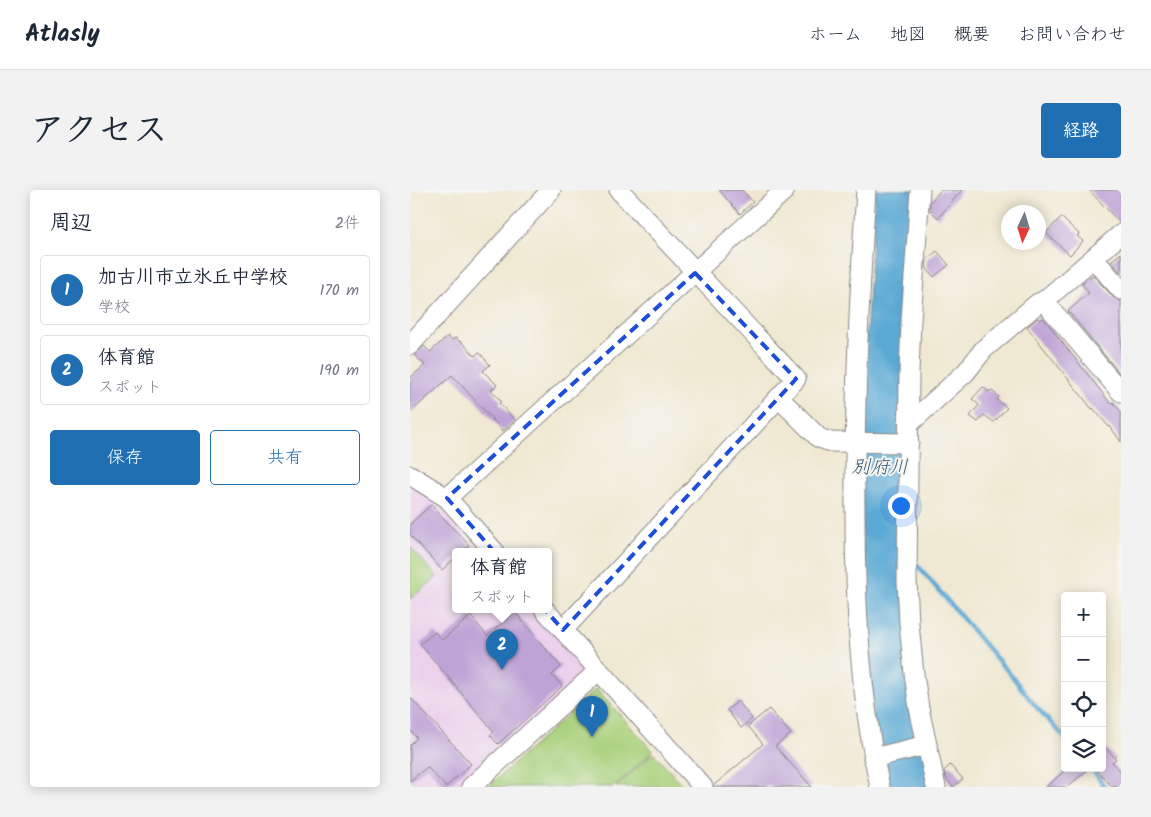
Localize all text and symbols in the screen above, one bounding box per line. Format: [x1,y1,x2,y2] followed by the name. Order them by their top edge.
[25,15,100,54] text: Atlasly
[809,21,862,50] text: ホーム
[890,21,926,50] text: 地図
[954,21,990,50] text: 概要
[1018,21,1126,50] text: お問い合わせ
[1041,103,1121,158] button: 経路
[30,104,168,160] text: アクセス
[1001,205,1046,250] north arrow
[50,207,92,240] text: 周辺
[335,211,360,236] text: 2件
[98,263,288,293] text: 加古川市立氷丘中学校
[65,278,69,303] text: 1
[319,278,359,303] text: 170 m
[98,295,130,320] text: 学校
[98,343,155,373] text: 体育館
[62,358,72,383] text: 2
[319,358,359,383] text: 190 m
[98,375,162,400] text: スポット
[50,430,200,485] button: 保存
[210,430,360,485] button: 共有
[851,453,909,483] water label: 別府川
[888,493,914,519] your location
[452,548,552,613] popup
[470,553,527,583] text: 体育館
[470,585,534,610] text: スポット
[1061,592,1106,772] map controls
[1061,592,1106,637] button: +
[486,629,518,670] pin: 2
[1061,637,1106,682] button: −
[1061,682,1106,727] button: locate
[576,696,608,737] pin: 1
[1061,727,1106,772] button: layers

